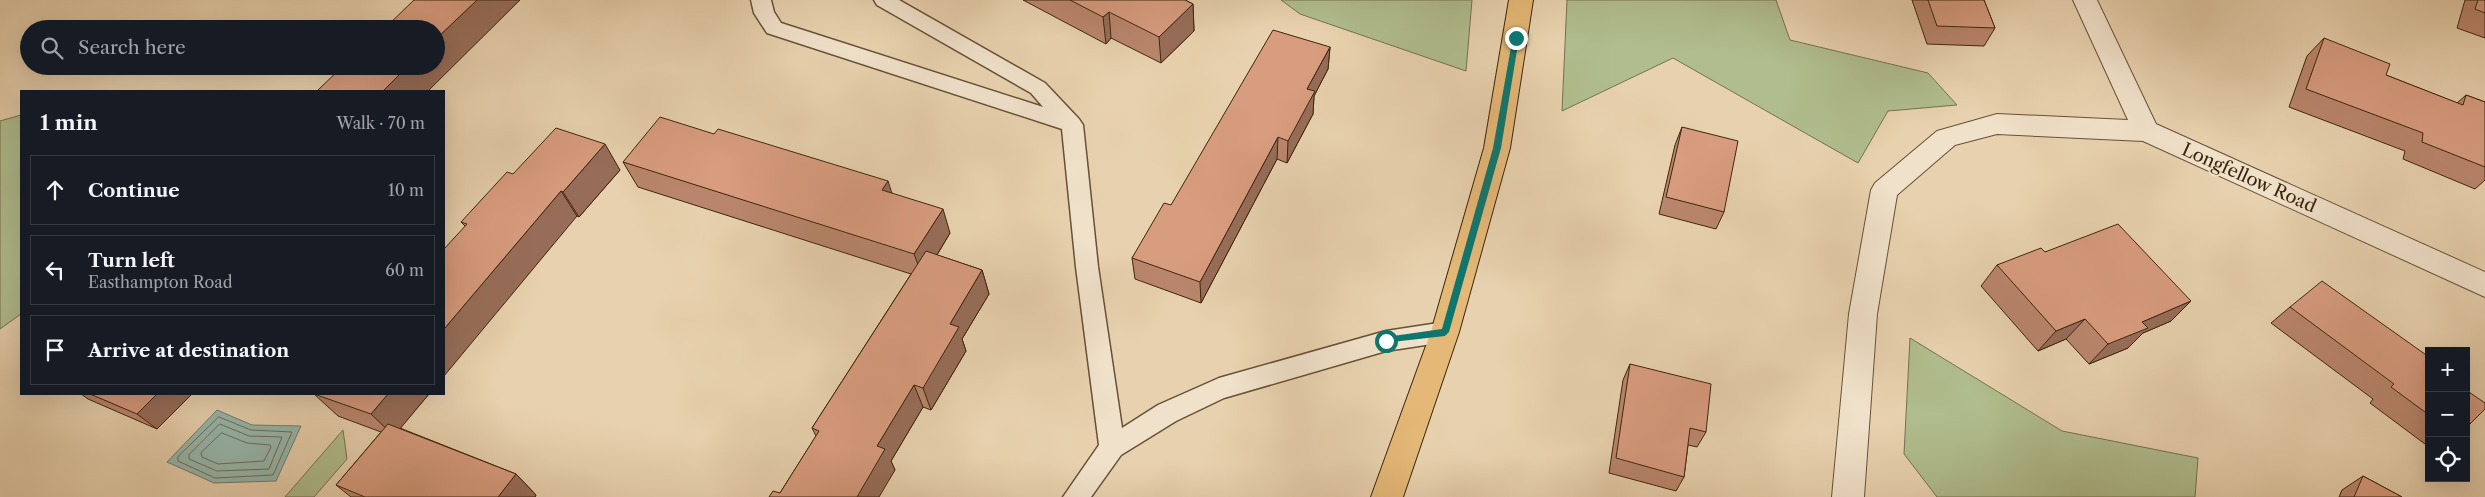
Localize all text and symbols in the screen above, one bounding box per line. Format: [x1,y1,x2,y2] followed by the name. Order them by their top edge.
[20,20,445,75] search box
[1505,27,1528,50] route end
[38,34,66,62] icon: search
[78,36,186,59] text: Search here
[40,110,98,135] text: 1 min
[337,113,425,133] text: Walk · 70 m
[2178,139,2320,217] street label: Longfellow Road
[41,176,69,204] icon: ahead
[88,179,180,202] text: Continue
[388,180,424,200] text: 10 m
[88,249,175,272] text: Turn left
[41,256,69,284] icon: left
[385,260,424,280] text: 60 m
[88,272,233,292] text: Easthampton Road
[1375,330,1398,353] route start
[41,336,69,364] icon: arrive
[88,339,289,362] text: Arrive at destination
[2425,347,2470,482] map controls
[2425,347,2470,392] button: +
[2425,392,2470,437] button: −
[2425,437,2470,482] button: locate

